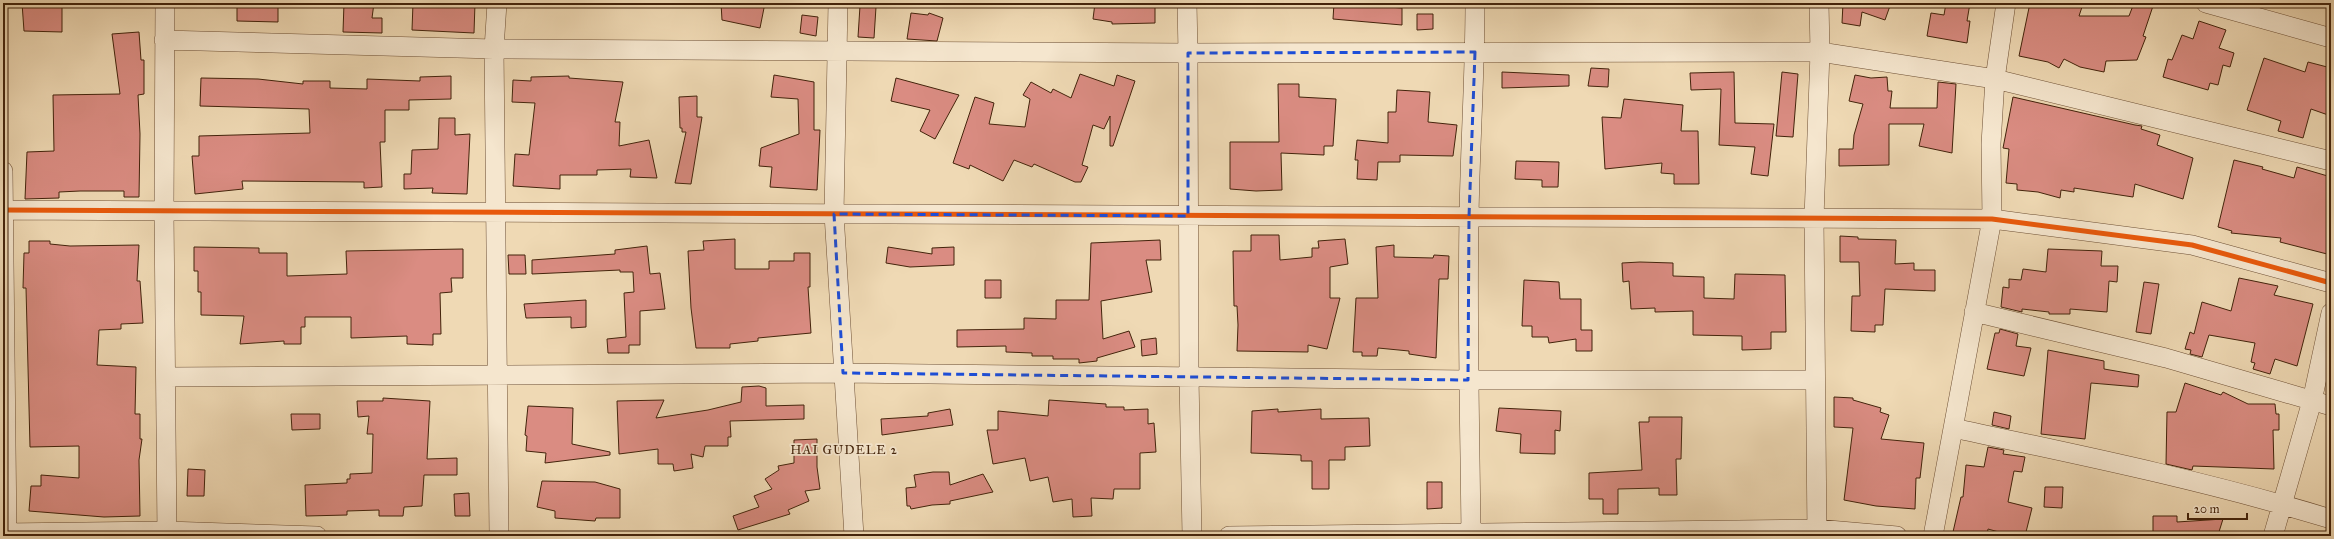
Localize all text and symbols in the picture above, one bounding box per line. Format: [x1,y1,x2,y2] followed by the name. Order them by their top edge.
[790,442,898,458] district label: HAI GUDELE 2
[2188,495,2247,521] scale bar
[2194,502,2220,516] text: 20 m

